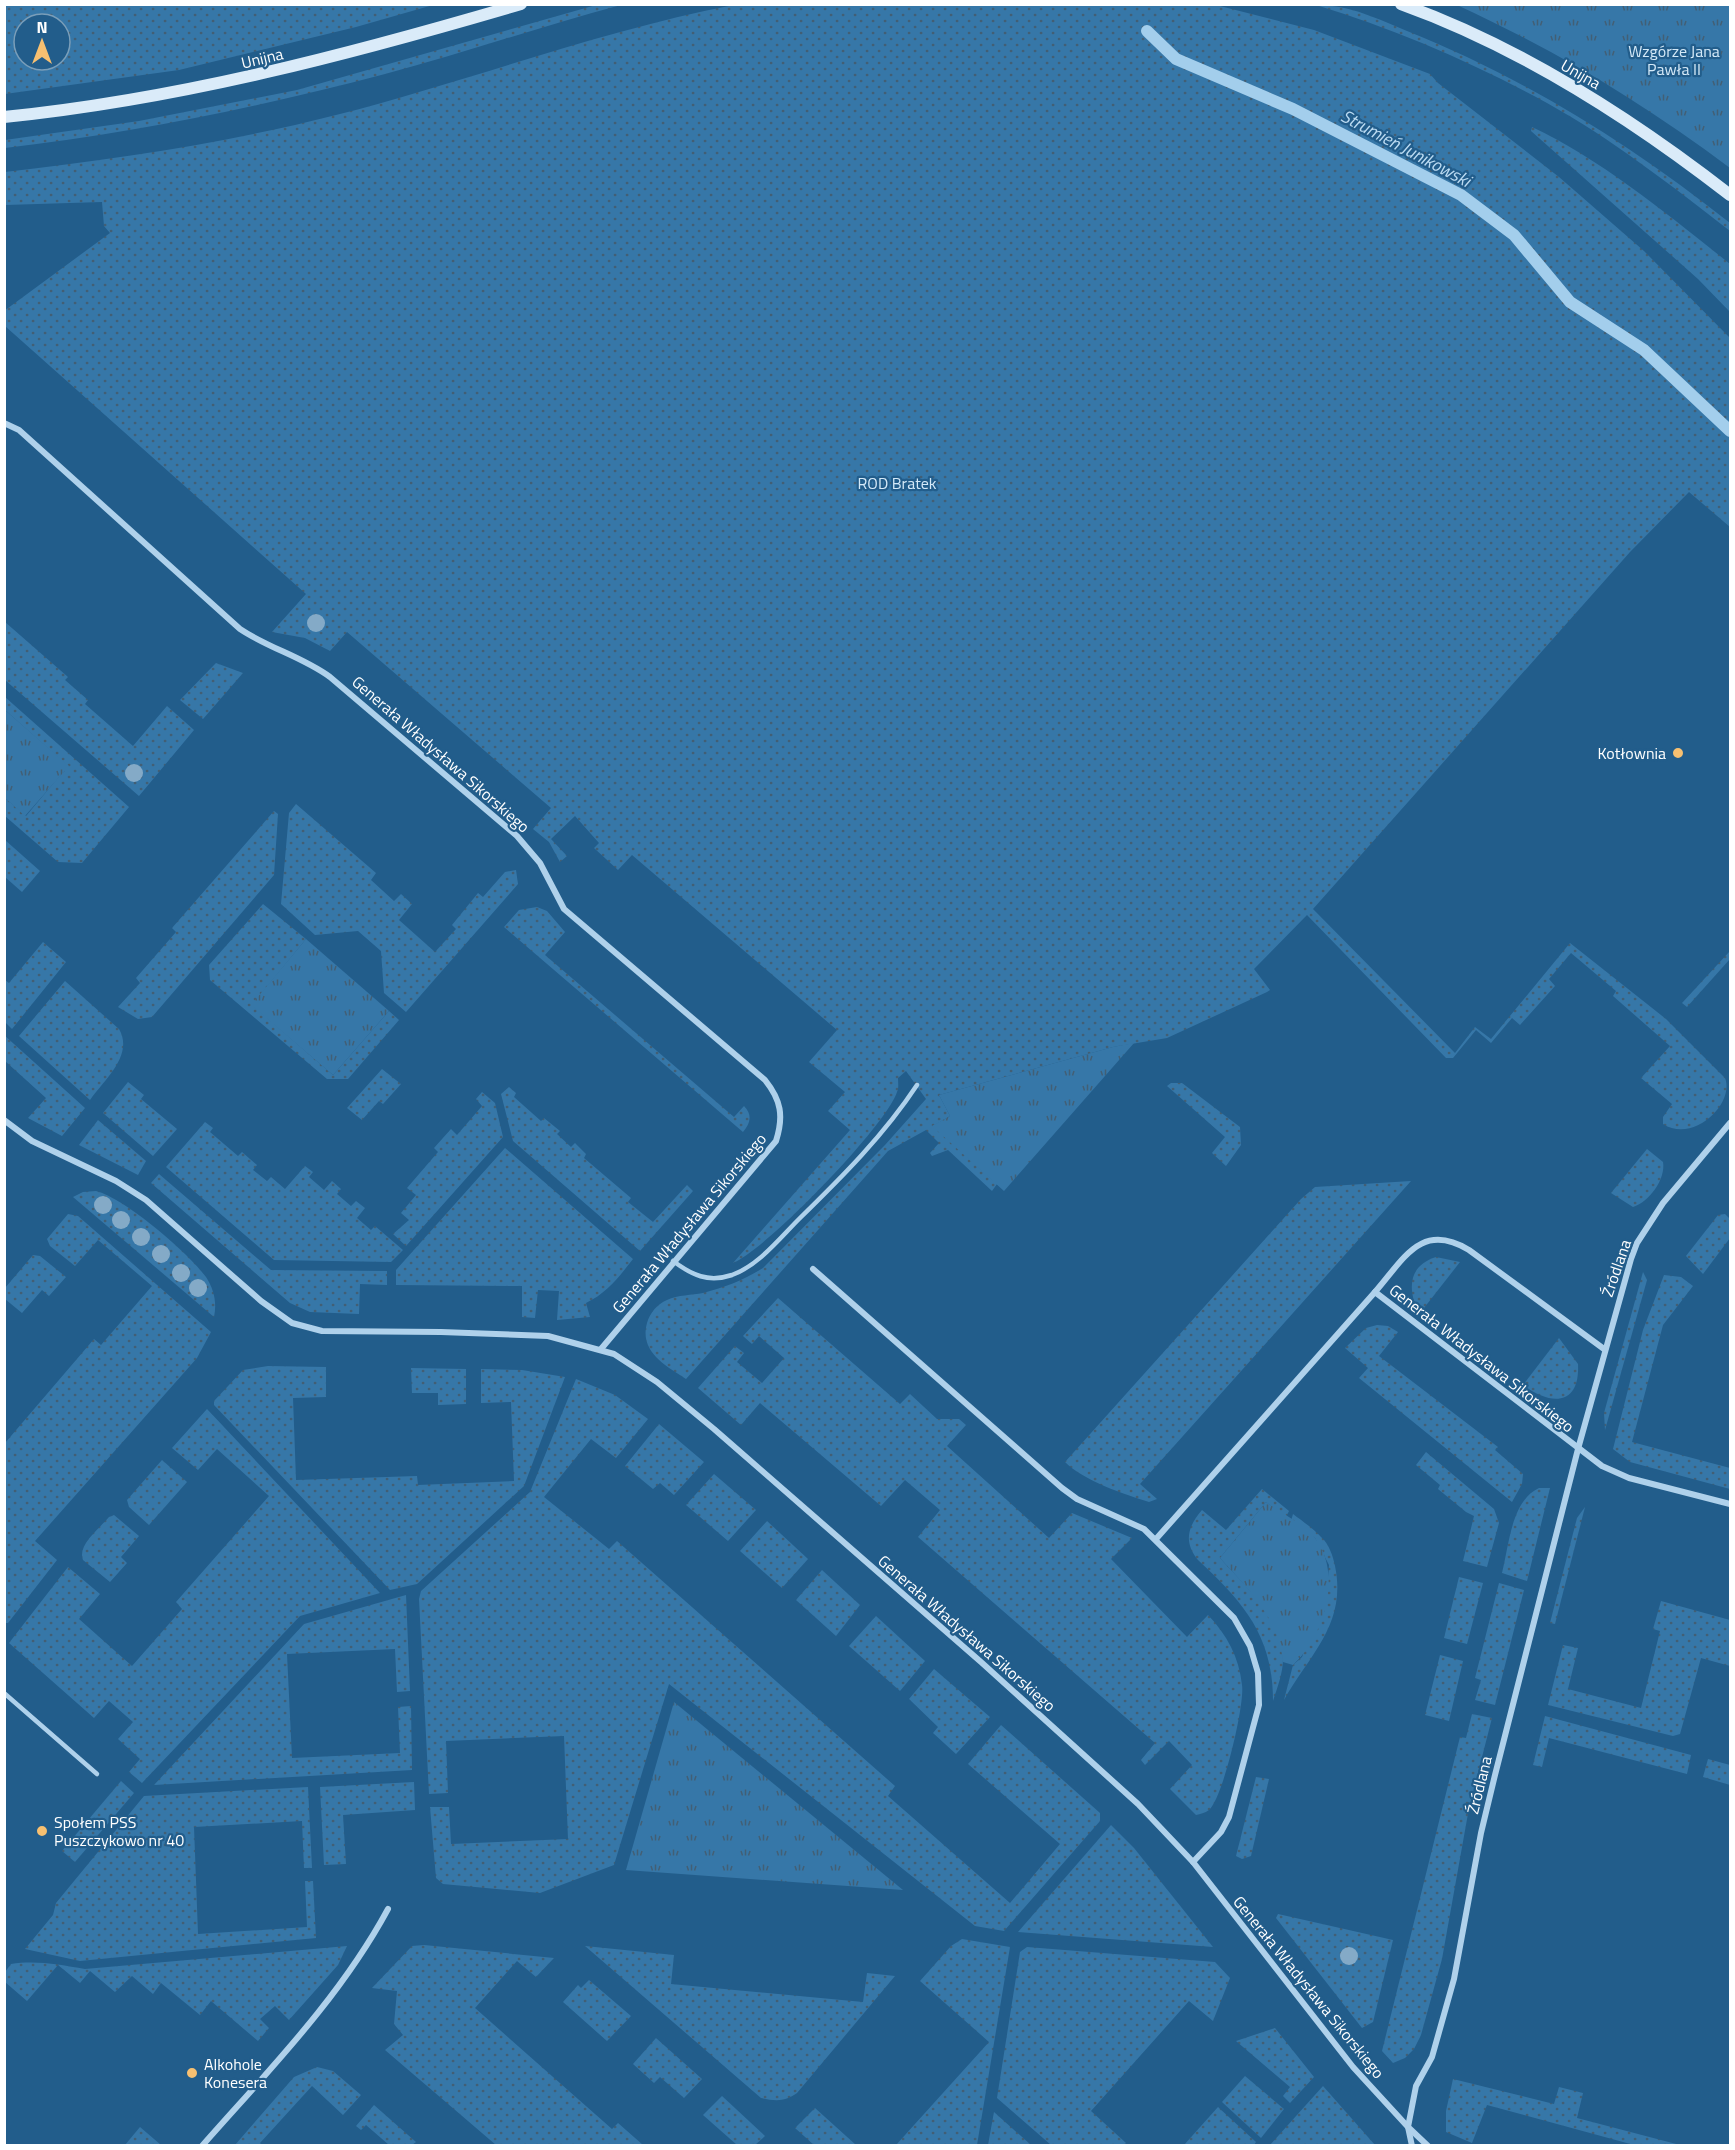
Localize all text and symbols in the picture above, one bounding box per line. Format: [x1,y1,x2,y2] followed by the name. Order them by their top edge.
[12,12,72,72] north arrow
[36,15,48,39] text: N
[1628,39,1720,81] park label: Wzgórze Jana Pawła II
[239,42,285,74] street label: Unijna
[1557,53,1605,95] street label: Unijna
[1336,102,1478,195] water label: Strumień Junikowski
[857,471,937,495] park label: ROD Bratek
[347,670,535,838] street label: Generała Władysława Sikorskiego
[1598,741,1666,765] place label: Kotłownia
[1671,746,1685,760] marker: Kotłownia
[606,1128,772,1318] street label: Generała Władysława Sikorskiego
[1595,1236,1637,1300] street label: Źródlana
[1384,1278,1580,1438] street label: Generała Władysława Sikorskiego
[873,1549,1061,1717] street label: Generała Władysława Sikorskiego
[1460,1753,1498,1817] street label: Źródlana
[54,1810,184,1852] place label: Społem PSS Puszczykowo nr 40
[35,1824,49,1838] marker: Społem PSS Puszczykowo nr 40
[1228,1890,1390,2084] street label: Generała Władysława Sikorskiego
[204,2052,267,2094] place label: Alkohole Konesera
[185,2066,199,2080] marker: Alkohole Konesera

